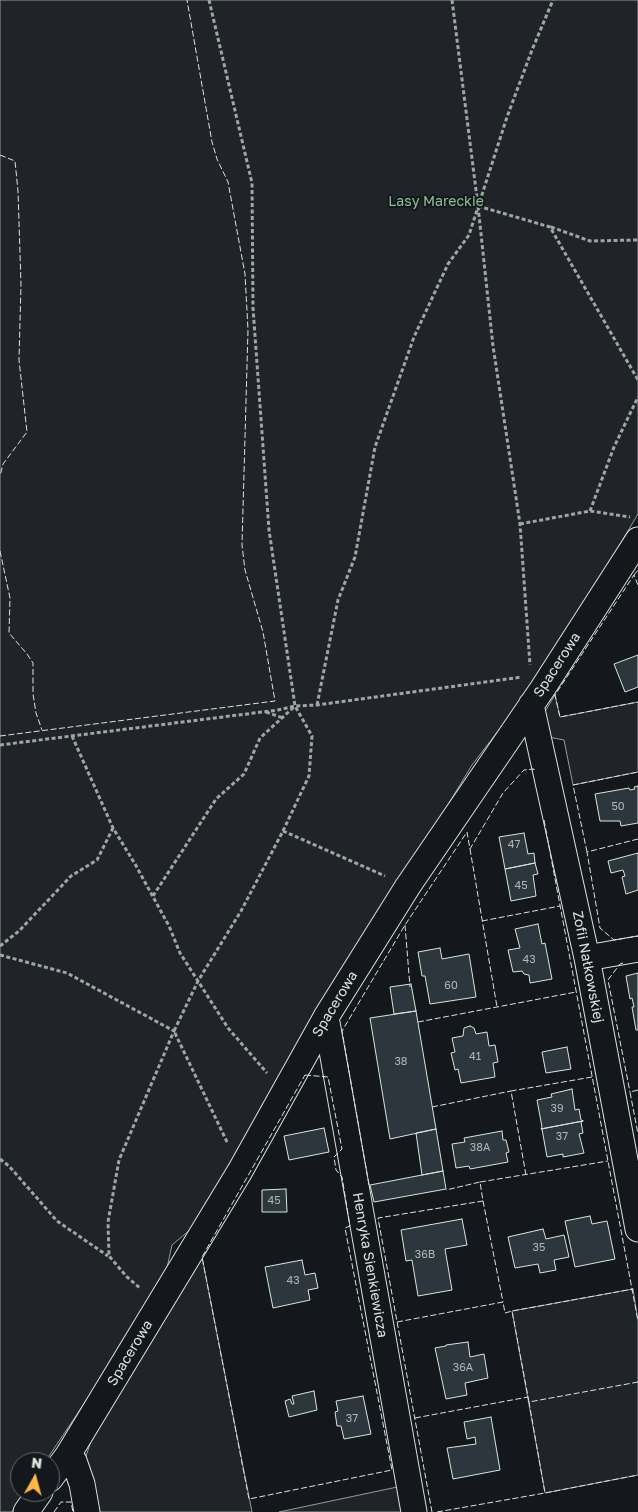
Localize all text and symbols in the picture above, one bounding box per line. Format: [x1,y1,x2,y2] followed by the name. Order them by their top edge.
[388,194,484,210] park label: Lasy Mareckie
[530,629,584,701] street label: Spacerowa
[611,800,625,814] house number: 50
[508,838,520,852] house number: 47
[514,879,528,893] house number: 45
[569,909,607,1025] street label: Zofii Nałkowskiej
[522,953,536,967] house number: 43
[309,968,361,1040] street label: Spacerowa
[444,979,458,993] house number: 60
[469,1050,481,1064] house number: 41
[394,1055,408,1069] house number: 38
[550,1102,564,1116] house number: 39
[556,1130,568,1144] house number: 37
[470,1141,490,1155] house number: 38A
[349,1191,391,1339] street label: Henryka Sienkiewicza
[267,1194,281,1208] house number: 45
[533,1241,545,1255] house number: 35
[415,1248,435,1262] house number: 36B
[286,1274,300,1288] house number: 43
[104,1317,156,1389] street label: Spacerowa
[453,1361,473,1375] house number: 36A
[346,1412,358,1426] house number: 37
[10,1452,60,1502] north arrow
[30,1454,43,1472] text: N

